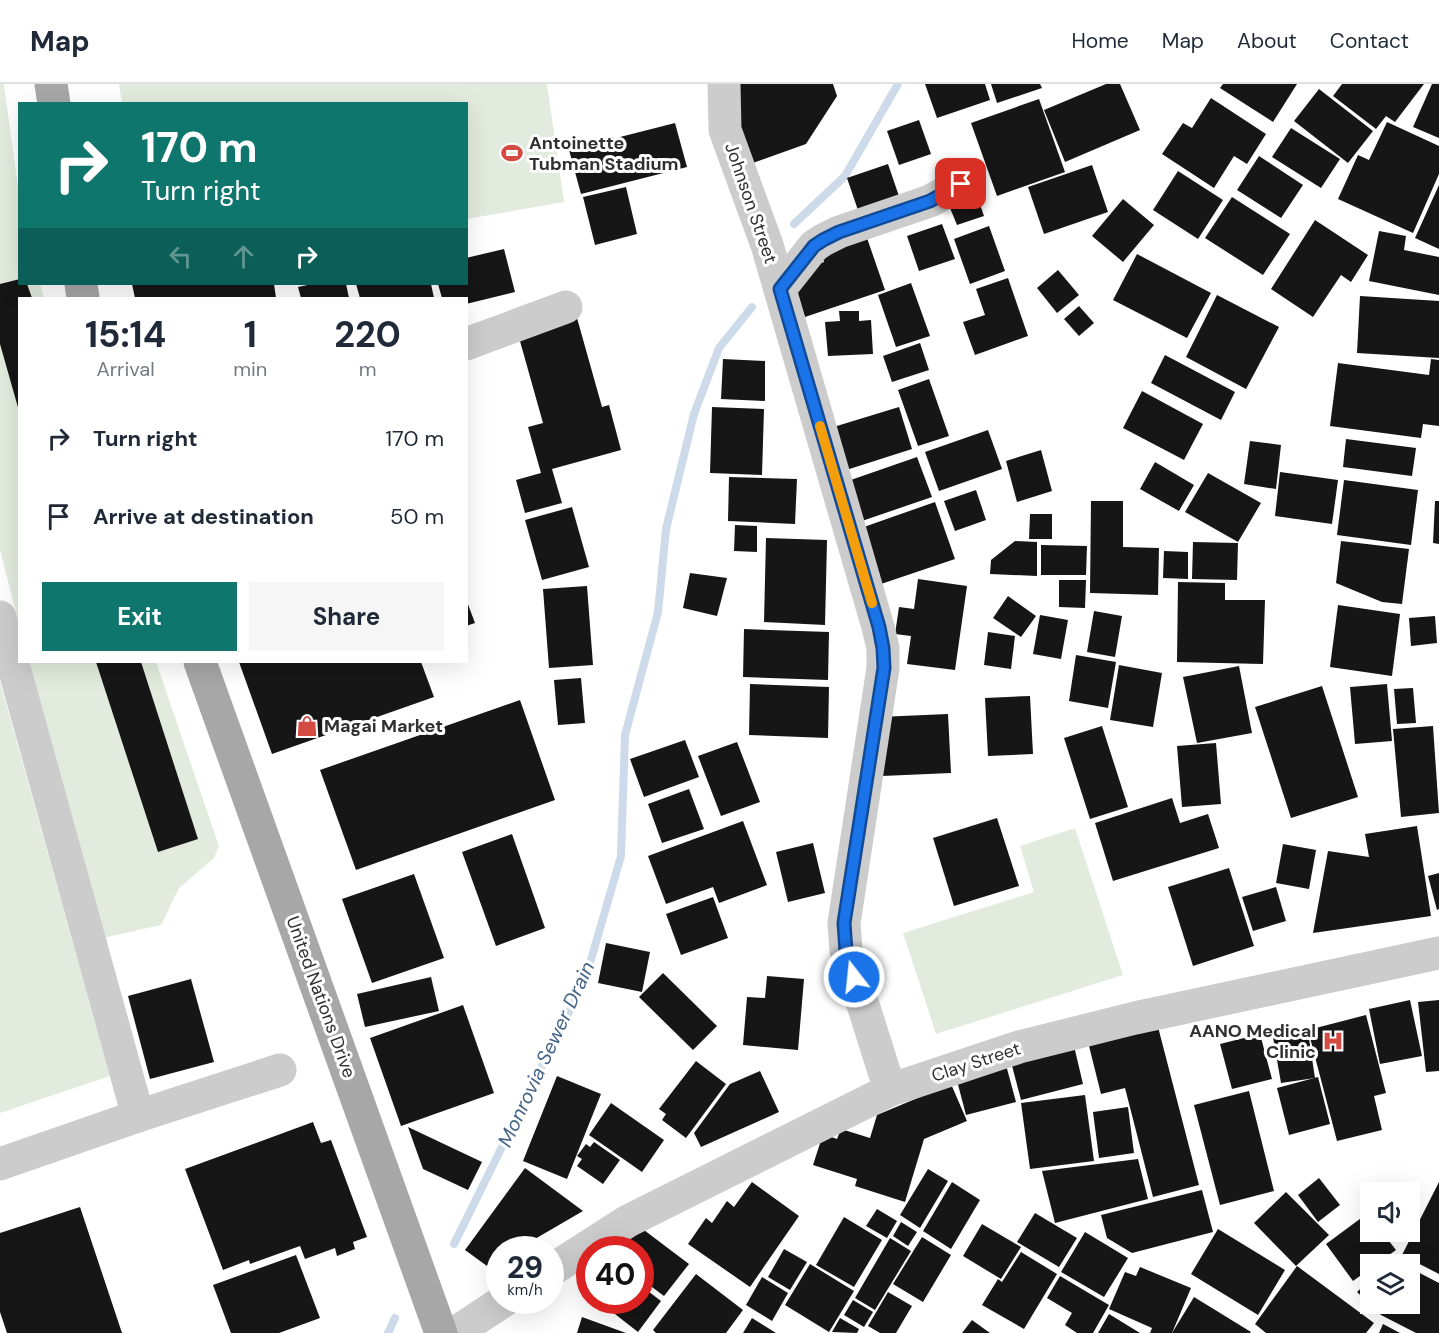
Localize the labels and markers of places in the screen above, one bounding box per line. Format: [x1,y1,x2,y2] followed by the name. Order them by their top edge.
[529,131,679,176] place label: Antoinette Tubman Stadium
[500,141,524,165] sports icon: Antoinette Tubman Stadium
[935,158,986,209] pin
[295,714,319,738] shop icon: Magai Market
[324,714,443,738] place label: Magai Market
[1189,1019,1316,1064] place label: AANO Medical Clinic
[1321,1029,1345,1053] hospital icon: AANO Medical Clinic

